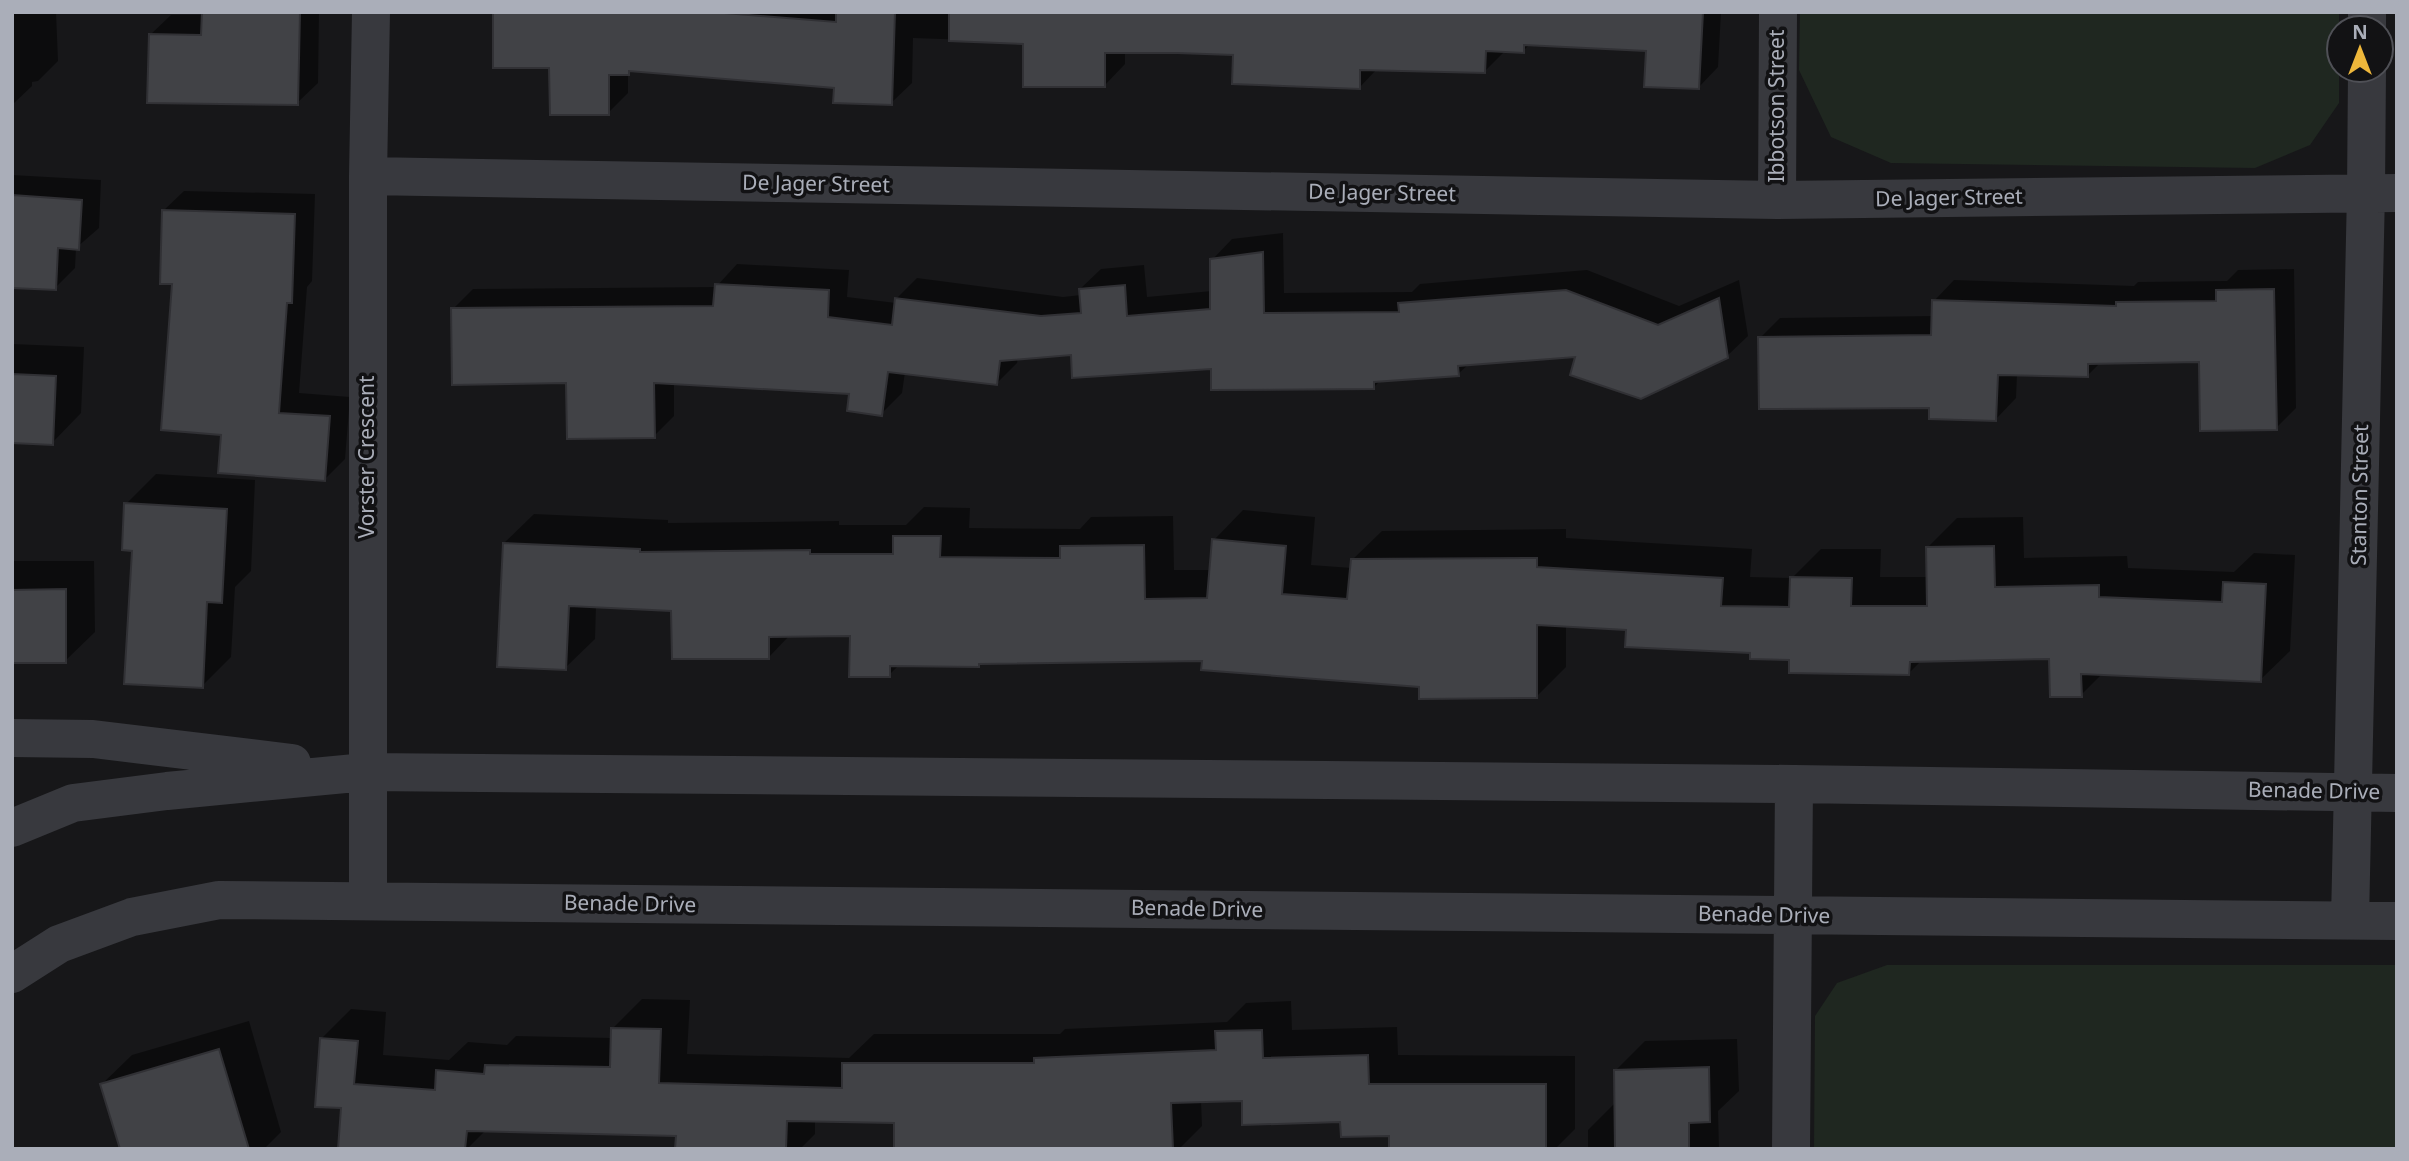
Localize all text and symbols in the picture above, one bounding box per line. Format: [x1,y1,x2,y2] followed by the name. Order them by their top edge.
[2325,14,2395,84] north arrow
[2352,19,2368,45] text: N
[1762,29,1790,183] street label: Ibbotson Street
[742,168,891,198] street label: De Jager Street
[1308,177,1457,207] street label: De Jager Street
[1875,182,2023,212] street label: De Jager Street
[352,375,380,539] street label: Vorster Crescent
[2344,424,2374,566] street label: Stanton Street
[2248,775,2380,805] street label: Benade Drive
[564,888,696,918] street label: Benade Drive
[1131,893,1263,923] street label: Benade Drive
[1698,899,1830,929] street label: Benade Drive

